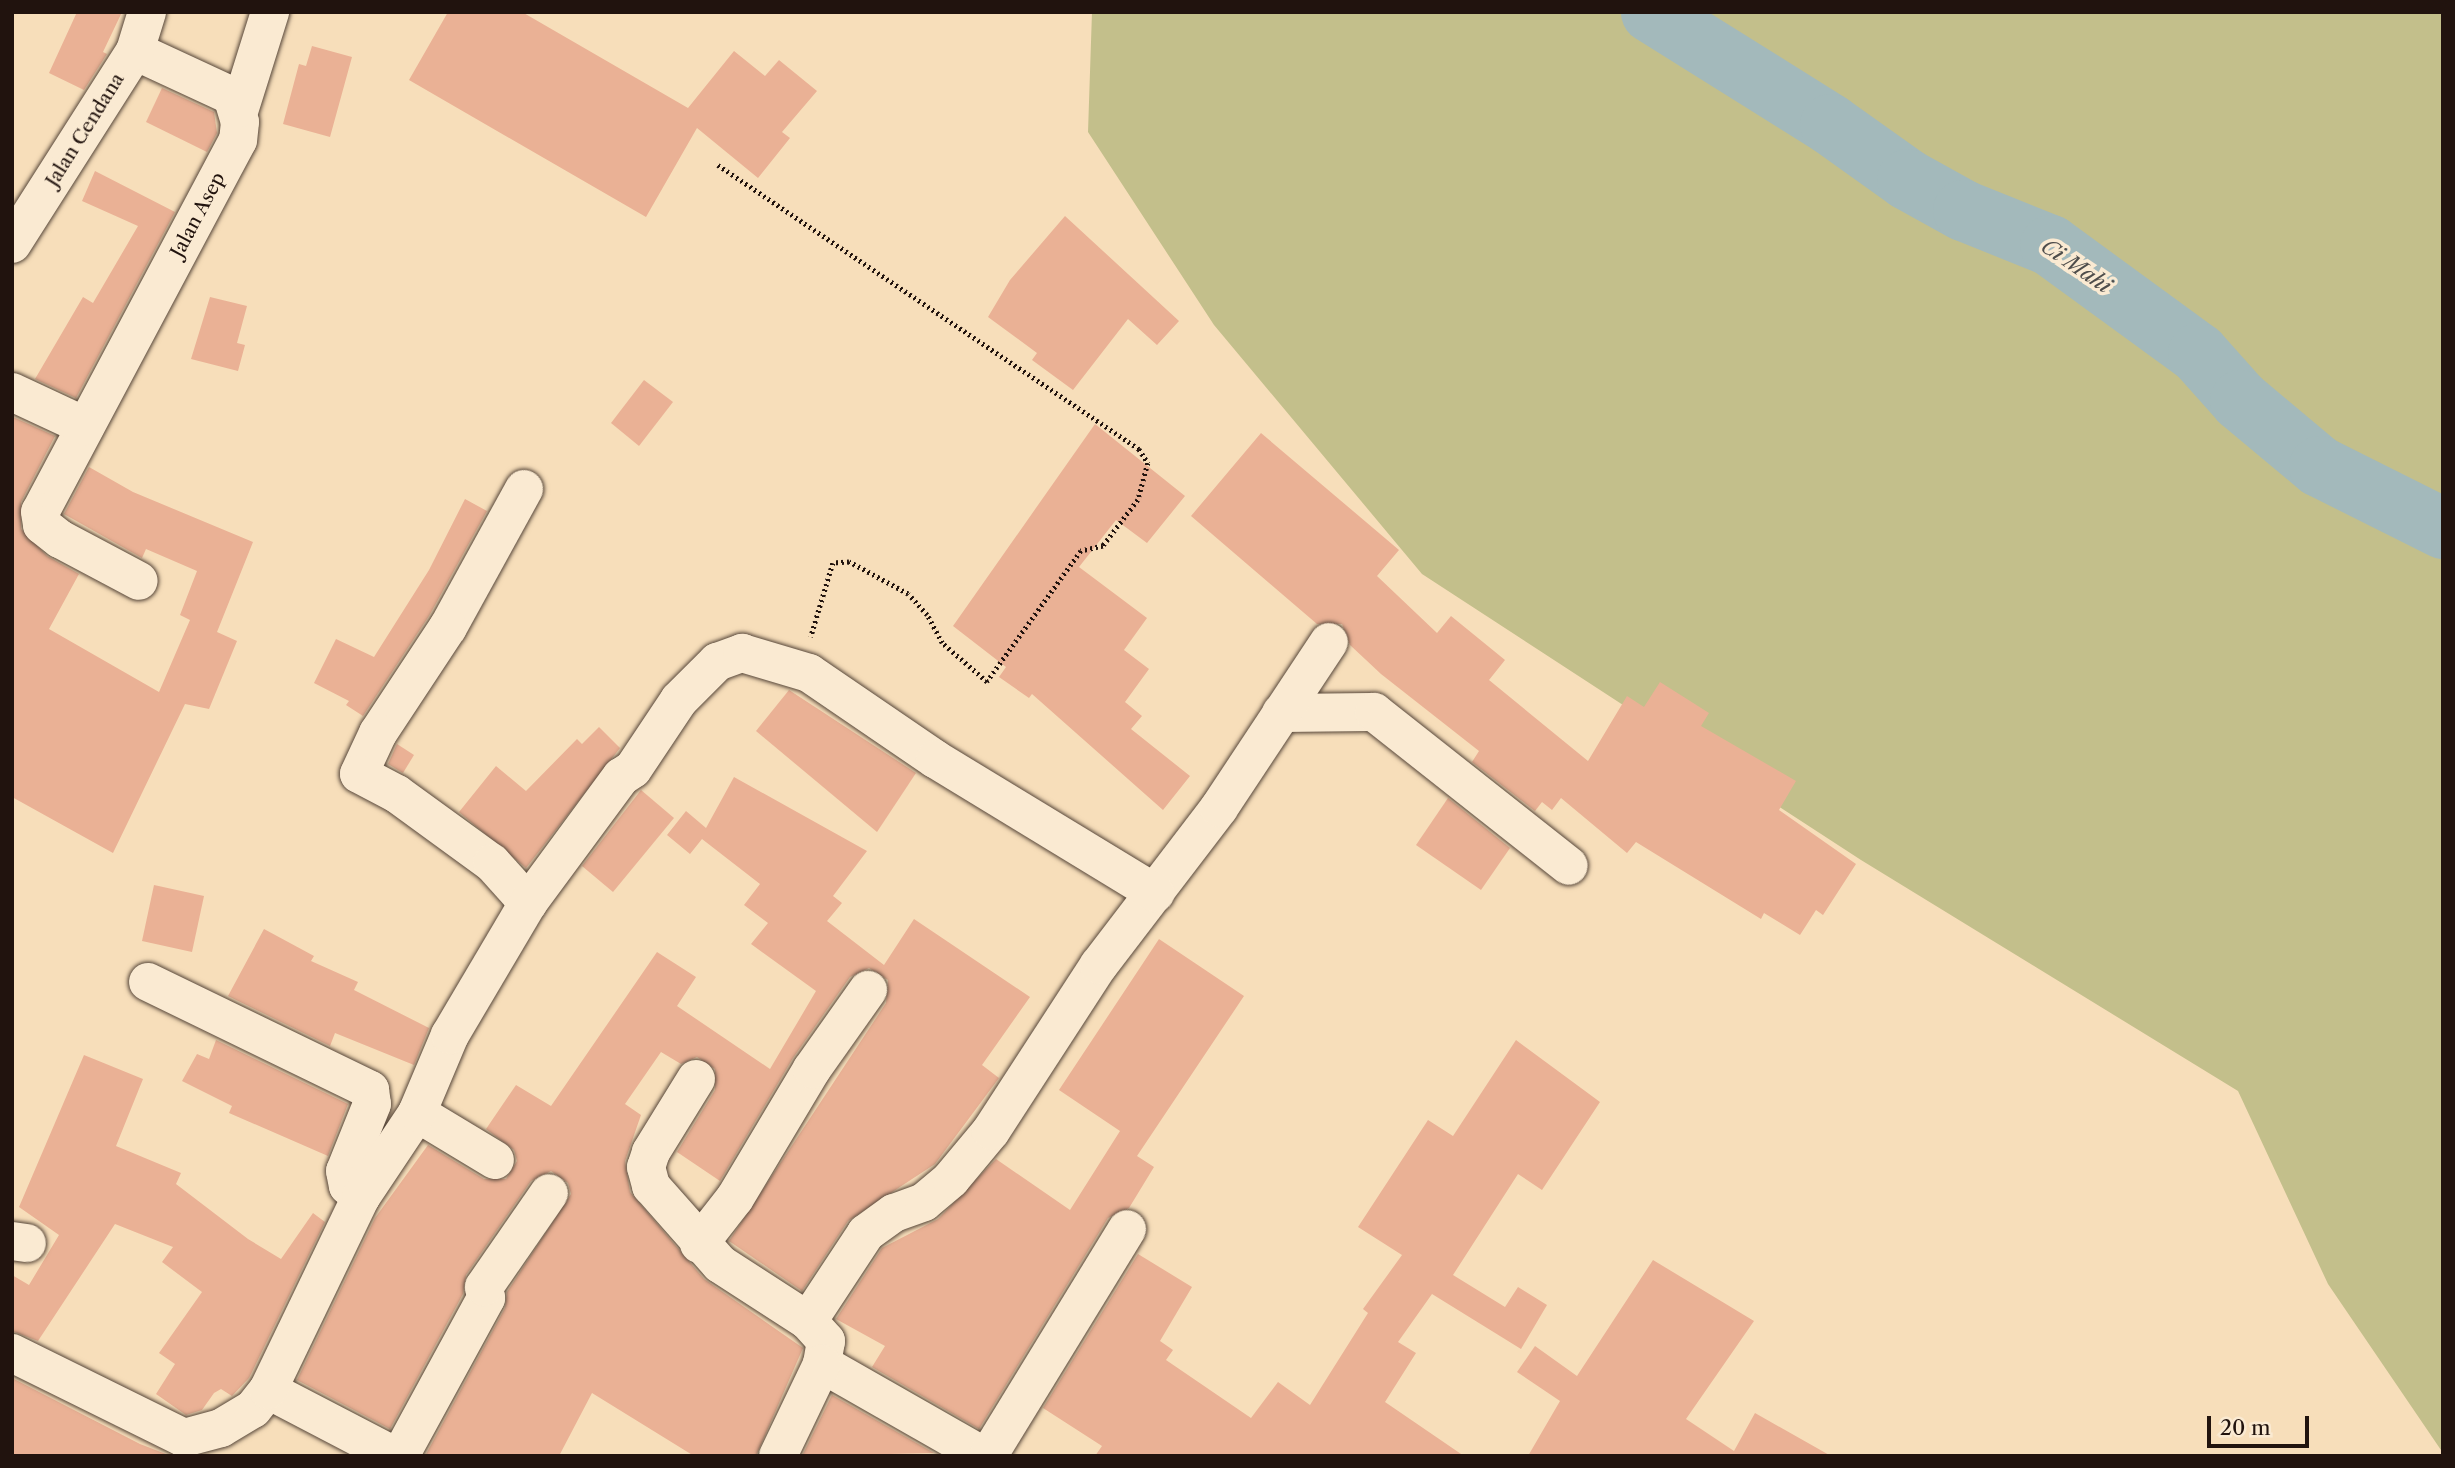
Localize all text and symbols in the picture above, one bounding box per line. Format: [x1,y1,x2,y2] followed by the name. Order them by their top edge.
[41,69,129,191] street label: Jalan Cendana
[166,168,230,262] street label: Jalan Asep
[2036,233,2116,299] water label: Ci Mahi
[2210,1402,2312,1446] scale bar
[2220,1415,2271,1440] text: 20 m

